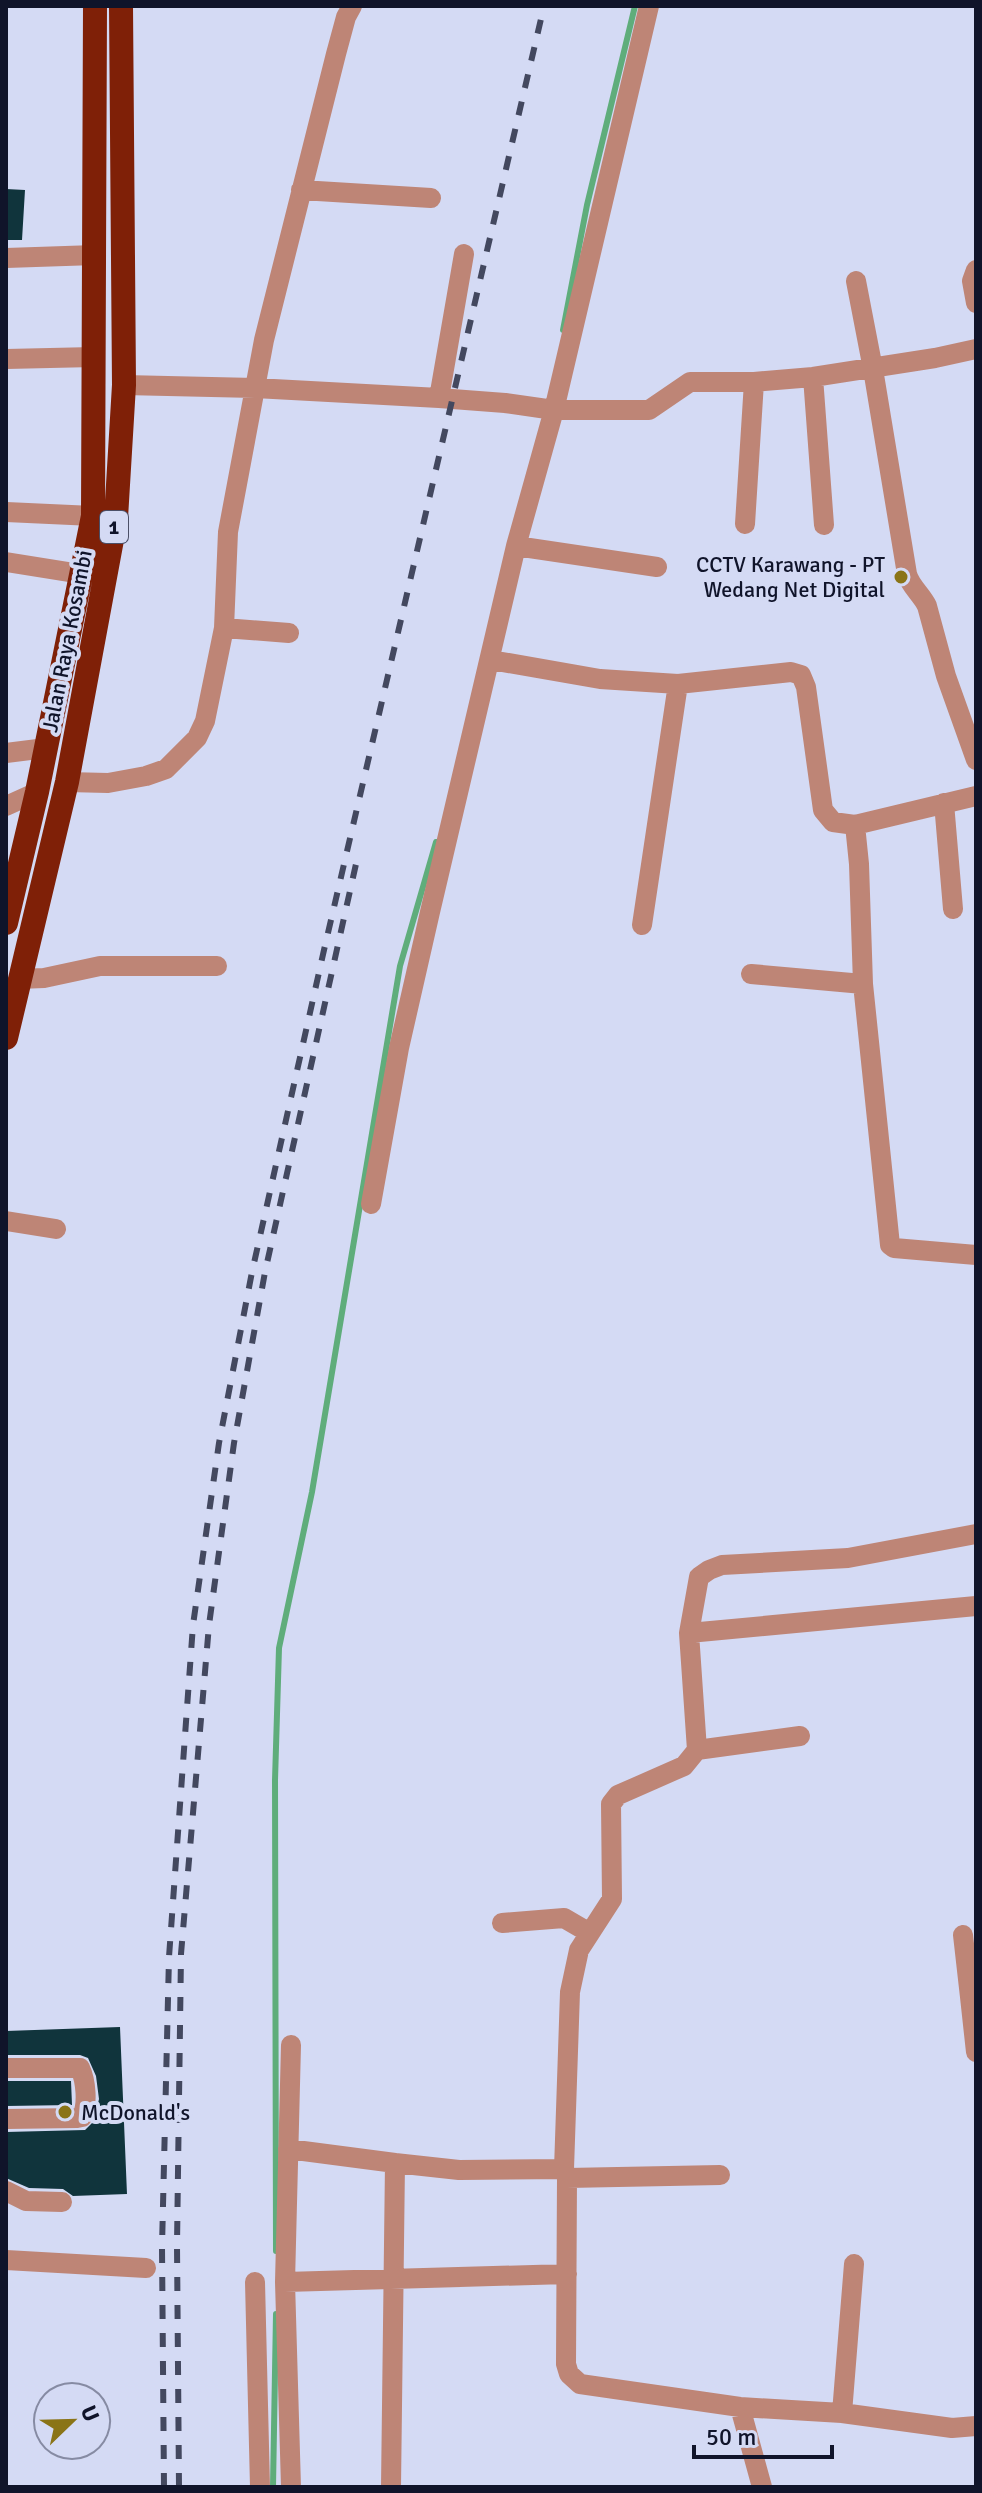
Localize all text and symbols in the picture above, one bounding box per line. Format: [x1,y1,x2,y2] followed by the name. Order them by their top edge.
[100,511,128,543] road number: 1
[36,548,98,734] street label: Jalan Raya Kosambi
[696,551,885,603] place label: CCTV Karawang - PT Wedang Net Digital
[892,568,910,586] marker: CCTV Karawang - PT Wedang Net Digital
[81,2099,190,2126] place label: McDonald's
[56,2103,74,2121] marker: McDonald's
[32,2381,112,2461] north arrow
[75,2401,105,2425] text: U
[694,2409,832,2459] scale bar
[706,2422,756,2452] text: 50 m

